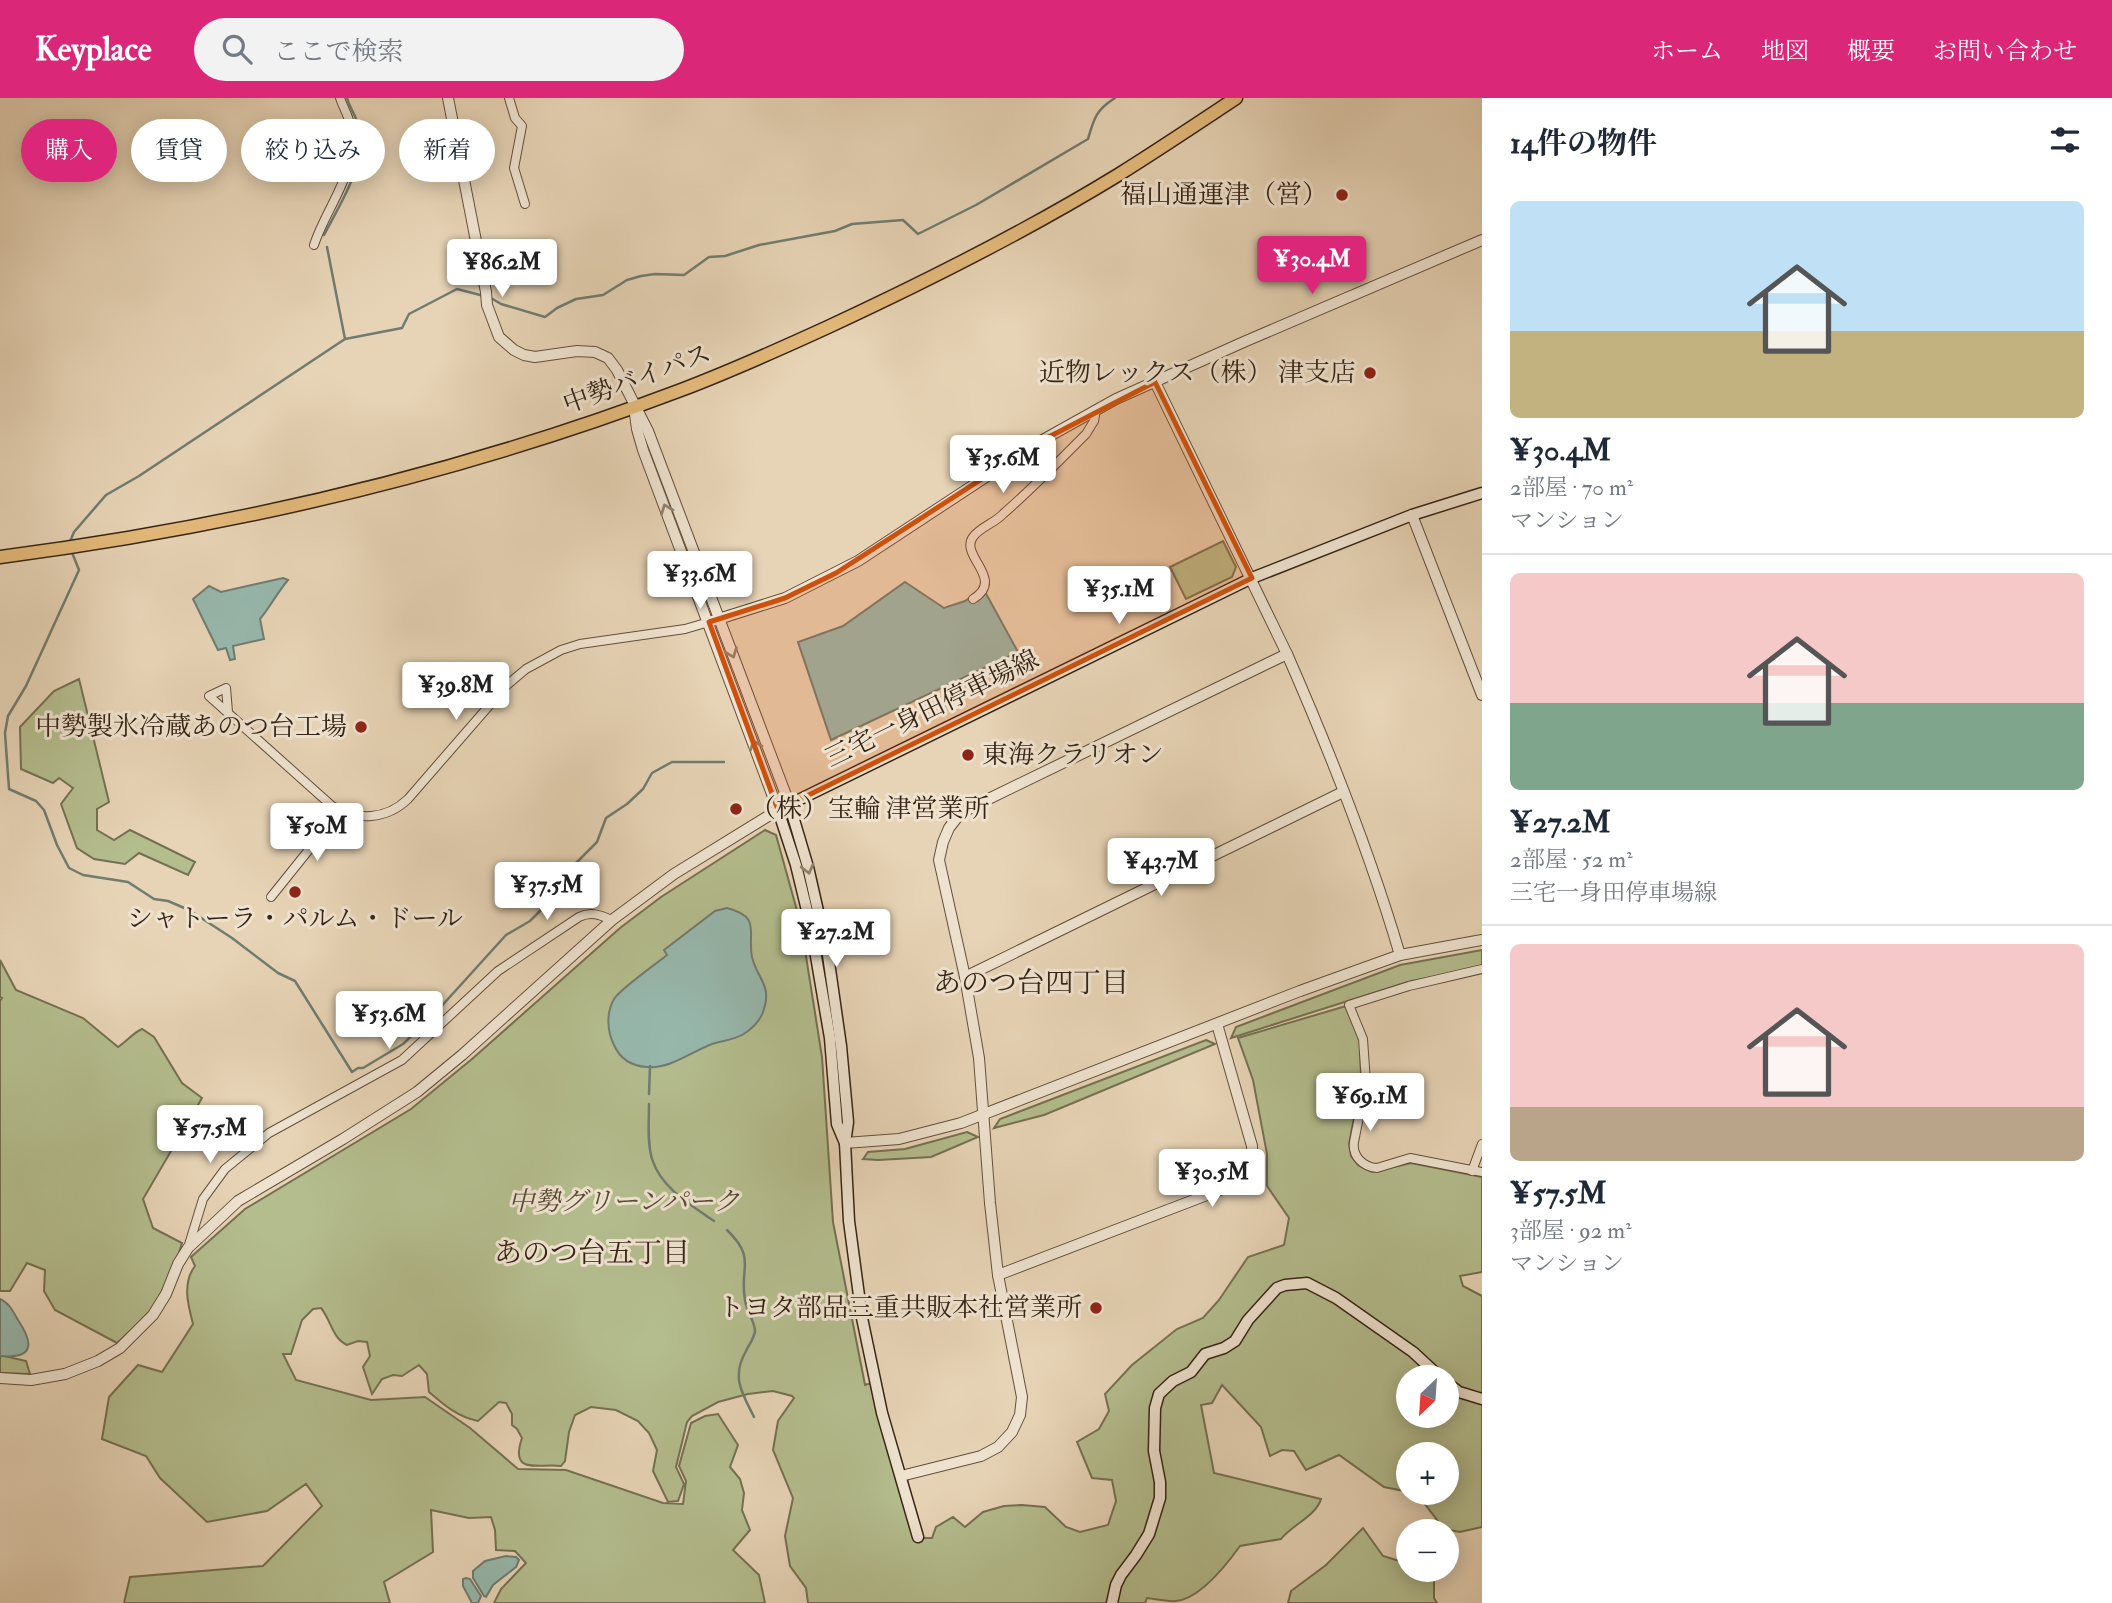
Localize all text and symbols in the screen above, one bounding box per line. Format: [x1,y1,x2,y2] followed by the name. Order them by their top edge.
[194,18,684,81] search box
[35,29,152,70] text: Keyplace
[218,30,256,68] icon: search
[274,36,404,68] text: ここで検索
[1651,36,1723,67] text: ホーム
[1761,36,1809,67] text: 地図
[1847,36,1895,67] text: 概要
[1933,36,2077,67] text: お問い合わせ
[21,119,117,182] chip: 購入
[131,119,227,182] chip: 賃貸
[241,119,385,182] chip: 絞り込み
[399,119,495,182] chip: 新着
[2046,121,2084,159] icon: filters
[1510,125,1657,162] text: 14件の物件
[1120,179,1328,211] place label: 福山通運津（営）
[1334,187,1350,203] marker: 福山通運津（営）
[1255,236,1369,296] pin: ¥30.4M
[445,240,559,299] pin: ¥86.2M
[1273,244,1351,273] text: ¥30.4M
[1734,246,1860,372] icon: home
[463,247,541,276] text: ¥86.2M
[558,337,716,421] street label: 中勢バイパス
[1039,357,1356,389] place label: 近物レックス（株） 津支店
[1362,365,1378,381] marker: 近物レックス（株） 津支店
[1510,432,1611,469] text: ¥30.4M
[946,436,1060,495] pin: ¥35.6M
[966,443,1040,472] text: ¥35.6M
[1510,473,1633,502] text: 2部屋 · 70 m²
[661,504,675,516] one-way arrow
[1510,506,1624,535] text: マンション
[643,552,757,611] pin: ¥33.6M
[663,559,737,588] text: ¥33.6M
[1062,566,1176,626] pin: ¥35.1M
[1084,574,1154,603] text: ¥35.1M
[1734,618,1860,744] icon: home
[820,643,1044,775] street label: 三宅一身田停車場線
[723,646,737,658] one-way arrow
[399,662,513,722] pin: ¥39.8M
[418,670,494,699] text: ¥39.8M
[35,711,347,743] place label: 中勢製氷冷蔵あのつ台工場
[353,719,369,735] marker: 中勢製氷冷蔵あのつ台工場
[982,739,1164,771] place label: 東海クラリオン
[749,740,763,752] one-way arrow
[960,747,976,763] marker: 東海クラリオン
[750,793,989,825] place label: （株）宝輪 津営業所
[728,801,744,817] marker: （株）宝輪 津営業所
[276,804,358,863] pin: ¥50M
[1510,804,1611,841] text: ¥27.2M
[286,811,348,840] text: ¥50M
[1104,838,1218,898] pin: ¥43.7M
[1510,845,1633,874] text: 2部屋 · 52 m²
[1124,846,1198,875] text: ¥43.7M
[490,862,604,922] pin: ¥37.5M
[800,863,814,875] one-way arrow
[511,870,583,899] text: ¥37.5M
[1510,878,1717,907] text: 三宅一身田停車場線
[287,884,303,900] marker: シャトーラ・パルム・ドール
[127,903,463,935] place label: シャトーラ・パルム・ドール
[779,910,893,969] pin: ¥27.2M
[797,917,875,946] text: ¥27.2M
[933,966,1129,1001] district label: あのつ台四丁目
[1734,989,1860,1115] icon: home
[332,992,446,1051] pin: ¥53.6M
[352,999,426,1028] text: ¥53.6M
[1313,1074,1427,1133] pin: ¥69.1M
[1332,1081,1408,1110] text: ¥69.1M
[153,1105,267,1165] pin: ¥57.5M
[173,1113,247,1142] text: ¥57.5M
[1155,1150,1269,1209] pin: ¥30.5M
[1175,1157,1249,1186] text: ¥30.5M
[1510,1175,1606,1212] text: ¥57.5M
[508,1186,740,1218] park label: 中勢グリーンパーク
[1510,1216,1632,1245] text: 3部屋 · 92 m²
[494,1236,690,1271] district label: あのつ台五丁目
[1510,1249,1624,1278] text: マンション
[718,1292,1082,1324] place label: トヨタ部品三重共販本社営業所
[1088,1300,1104,1316] marker: トヨタ部品三重共販本社営業所
[1396,1365,1460,1428] north arrow
[1396,1365,1459,1582] map controls
[1396,1442,1459,1505] button: +
[1396,1519,1459,1582] button: −

